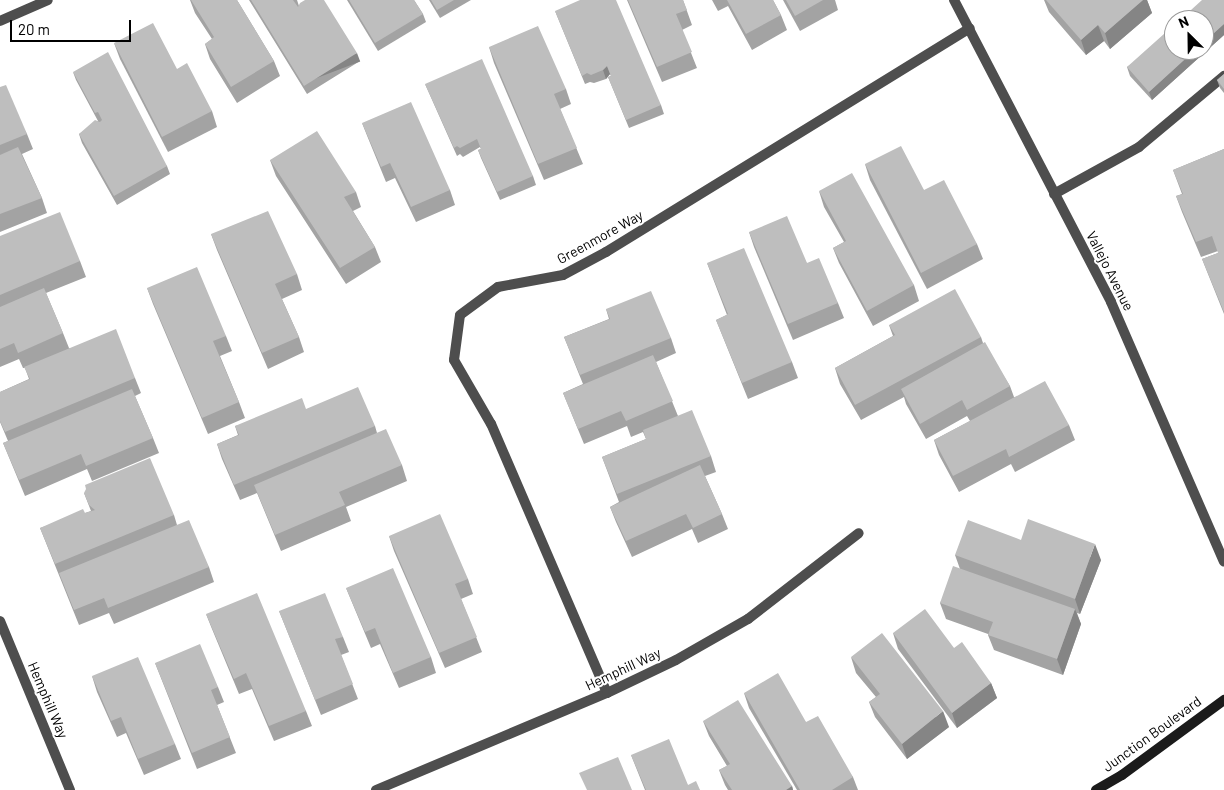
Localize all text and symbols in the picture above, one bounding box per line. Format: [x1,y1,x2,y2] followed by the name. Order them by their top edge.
[12,10,134,42] scale bar
[1164,10,1214,60] north arrow
[1176,12,1191,31] text: N
[18,20,50,38] text: 20 m
[554,206,646,268] street label: Greenmore Way
[1083,228,1137,314] street label: Vallejo Avenue
[583,644,663,694] street label: Hemphill Way
[24,659,72,741] street label: Hemphill Way
[1099,693,1205,775] street label: Junction Boulevard

